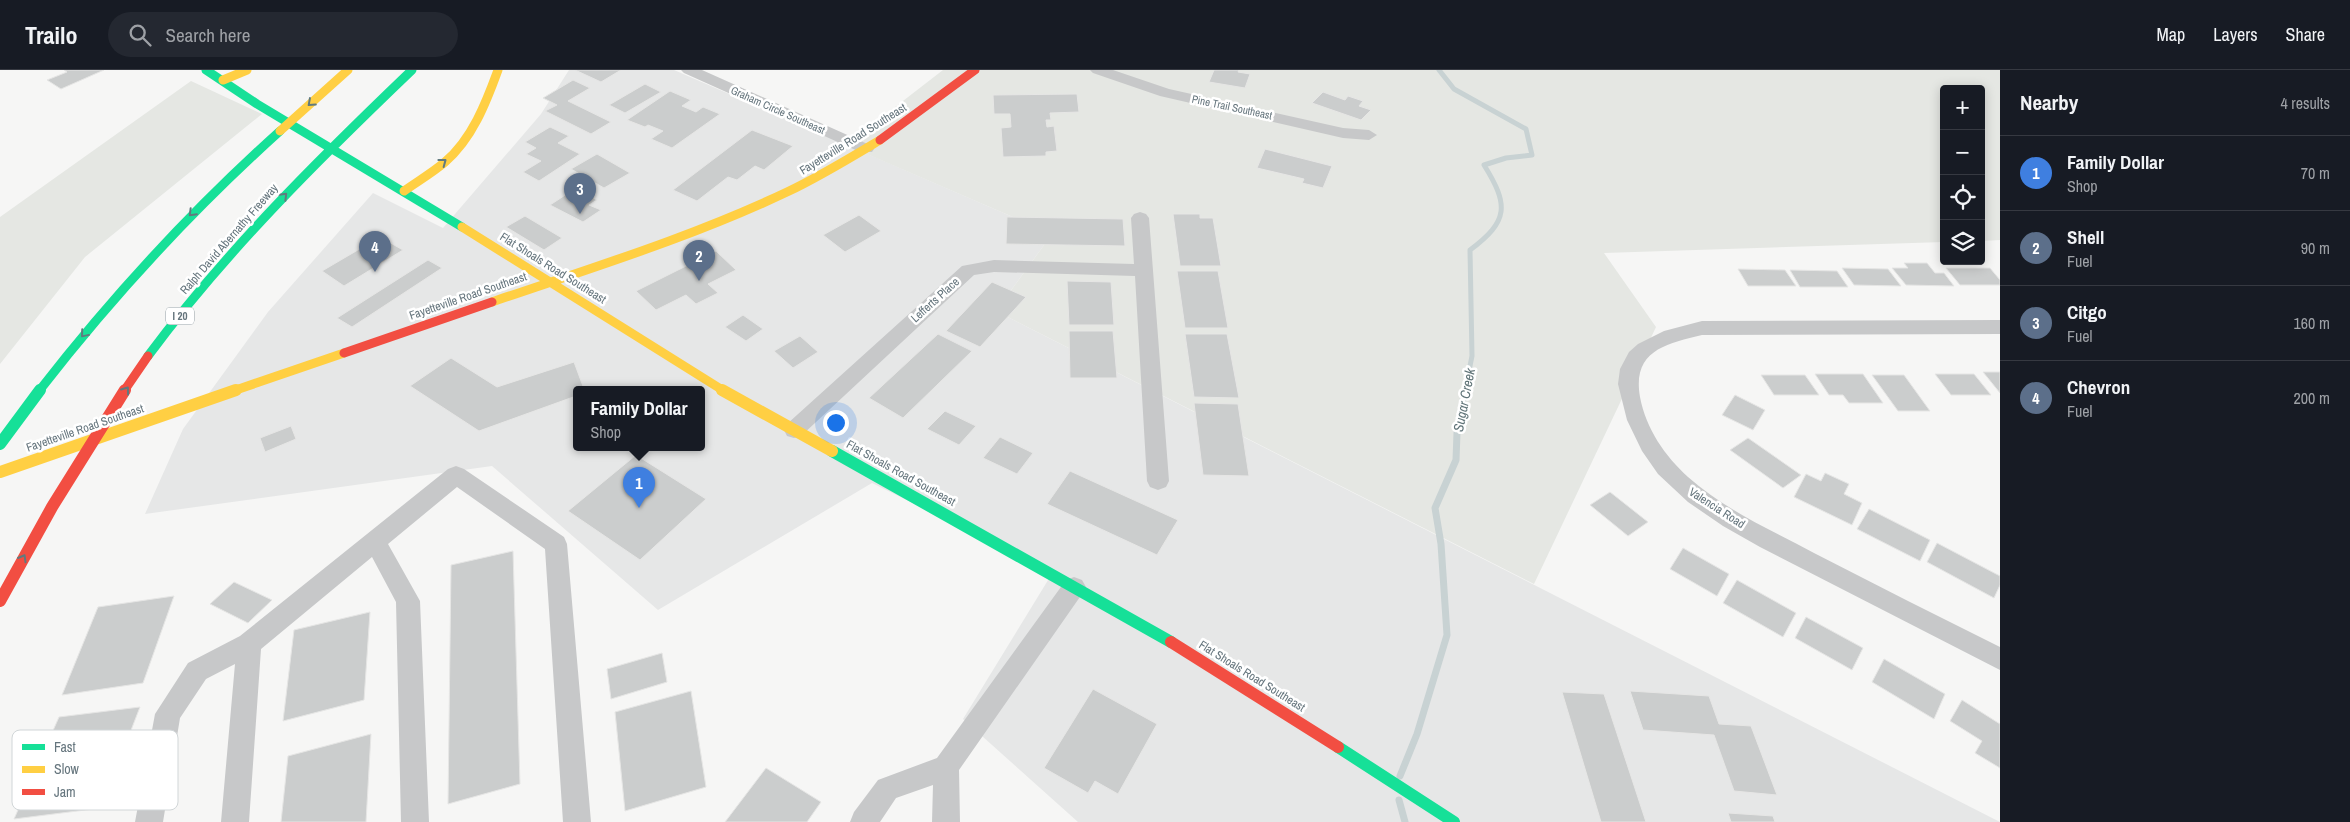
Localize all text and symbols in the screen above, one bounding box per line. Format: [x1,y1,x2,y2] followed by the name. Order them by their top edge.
[108,12,458,57] search box
[25,19,78,51] text: Trailo
[126,21,154,49] icon: search
[166,22,250,48] text: Search here
[2157,22,2185,47] text: Map
[2213,22,2258,47] text: Layers
[2286,22,2325,47] text: Share
[729,83,828,137] street label: Graham Circle Southeast
[1940,85,1985,265] map controls
[1940,85,1985,130] button: +
[2020,88,2078,117] text: Nearby
[1191,92,1274,122] street label: Pine Trail Southeast
[2280,92,2330,114] text: 4 results
[308,97,317,106] one-way arrow
[797,99,910,178] street label: Fayetteville Road Southeast
[1940,130,1985,175] button: −
[2067,149,2164,175] text: Family Dollar
[437,160,446,168] one-way arrow
[2032,162,2040,184] text: 1
[2301,162,2330,184] text: 70 m
[564,173,596,214] pin: 3
[1940,175,1985,220] button: locate
[2067,175,2098,197] text: Shop
[176,180,282,298] street label: Ralph David Abernathy Freeway
[278,192,287,201] one-way arrow
[189,207,198,216] one-way arrow
[1940,220,1985,265] button: layers
[2067,224,2104,250] text: Shell
[497,229,609,307] street label: Flat Shoals Road Southeast
[359,231,391,272] pin: 4
[2032,237,2040,259] text: 2
[2301,237,2330,259] text: 90 m
[683,240,715,281] pin: 2
[2067,250,2093,272] text: Fuel
[407,268,529,324] street label: Fayetteville Road Southeast
[907,274,963,326] street label: Lefferts Place
[2067,299,2107,325] text: Citgo
[166,308,194,325] road number: I 20
[2032,312,2040,334] text: 3
[2294,312,2330,334] text: 160 m
[2067,325,2093,347] text: Fuel
[81,328,89,337] one-way arrow
[1449,365,1479,433] water label: Sugar Creek
[2067,374,2130,400] text: Chevron
[120,386,129,395] one-way arrow
[573,386,705,451] popup
[2032,387,2040,409] text: 4
[2294,387,2330,409] text: 200 m
[590,395,688,421] text: Family Dollar
[24,400,146,456] street label: Fayetteville Road Southeast
[2067,400,2093,422] text: Fuel
[823,410,849,436] your location
[590,421,621,443] text: Shop
[844,436,959,510] street label: Flat Shoals Road Southeast
[623,467,655,508] pin: 1
[1686,484,1748,532] street label: Valencia Road
[17,554,27,563] one-way arrow
[1196,637,1308,715] street label: Flat Shoals Road Southeast
[12,730,178,810] legend
[54,738,76,756] text: Fast
[54,760,80,778] text: Slow
[54,783,76,801] text: Jam

